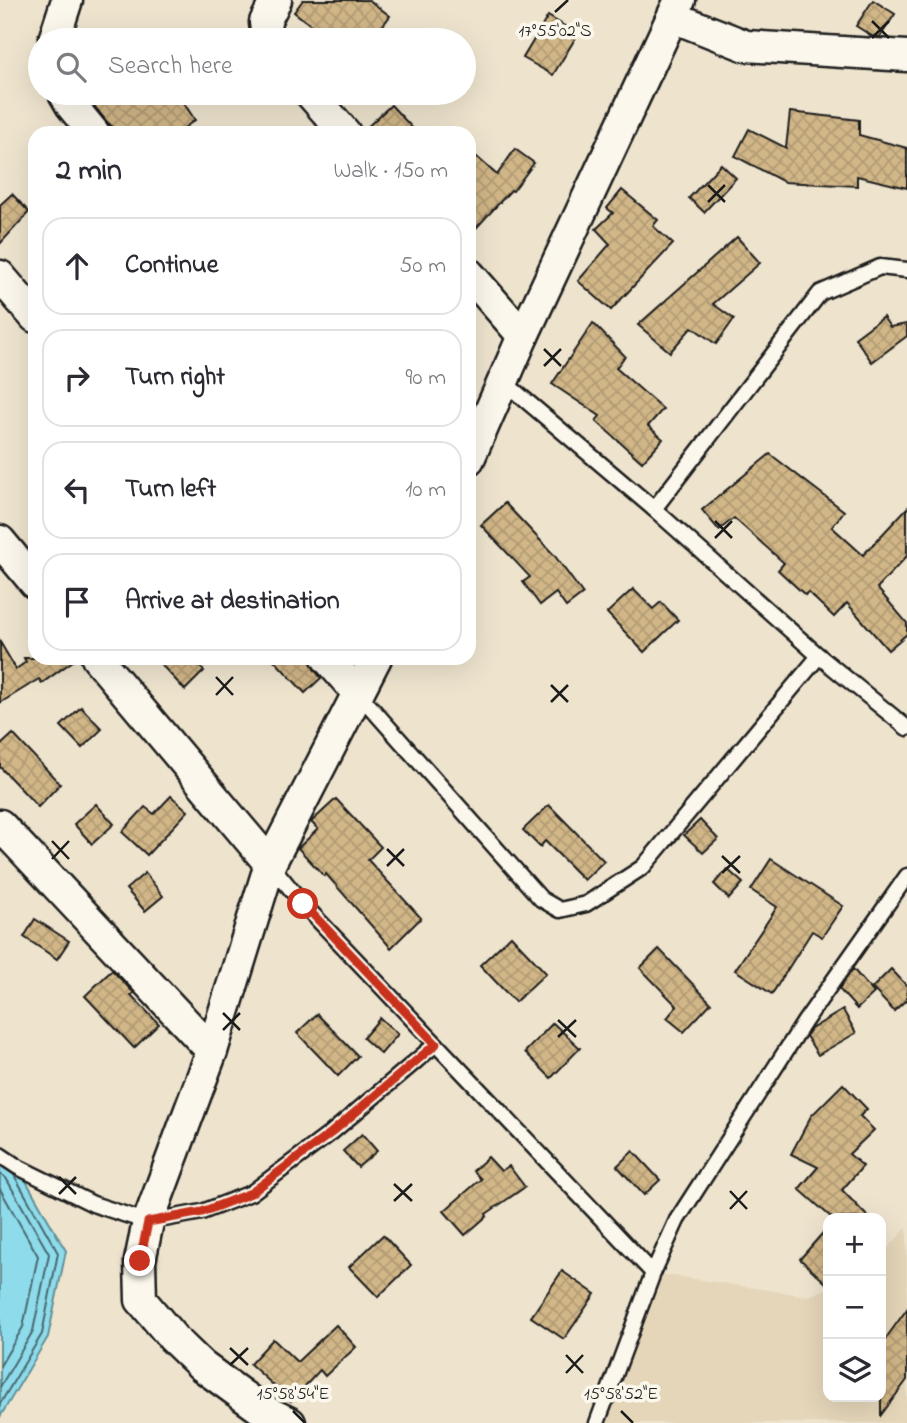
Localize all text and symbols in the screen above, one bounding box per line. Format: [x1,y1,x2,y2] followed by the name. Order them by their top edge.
[519,19,591,45] text: 17°55'02"S
[28,28,476,105] search box
[52,48,90,86] icon: search
[108,48,233,86] text: Search here
[56,150,122,194] text: 2 min
[333,155,448,188] text: Walk · 150 m
[58,247,96,285] icon: ahead
[125,247,218,285] text: Continue
[399,250,446,283] text: 50 m
[58,359,96,397] icon: right
[125,359,225,397] text: Turn right
[406,362,446,395] text: 90 m
[58,471,96,509] icon: left
[125,471,216,509] text: Turn left
[405,474,446,507] text: 10 m
[58,583,96,621] icon: arrive
[125,583,340,621] text: Arrive at destination
[287,888,318,919] route start
[823,1213,886,1402] map controls
[823,1213,886,1276] button: +
[124,1245,155,1276] route end
[823,1276,886,1339] button: −
[823,1339,886,1402] button: layers
[257,1382,329,1408] text: 15°58'54"E
[584,1382,658,1408] text: 15°58'52"E

